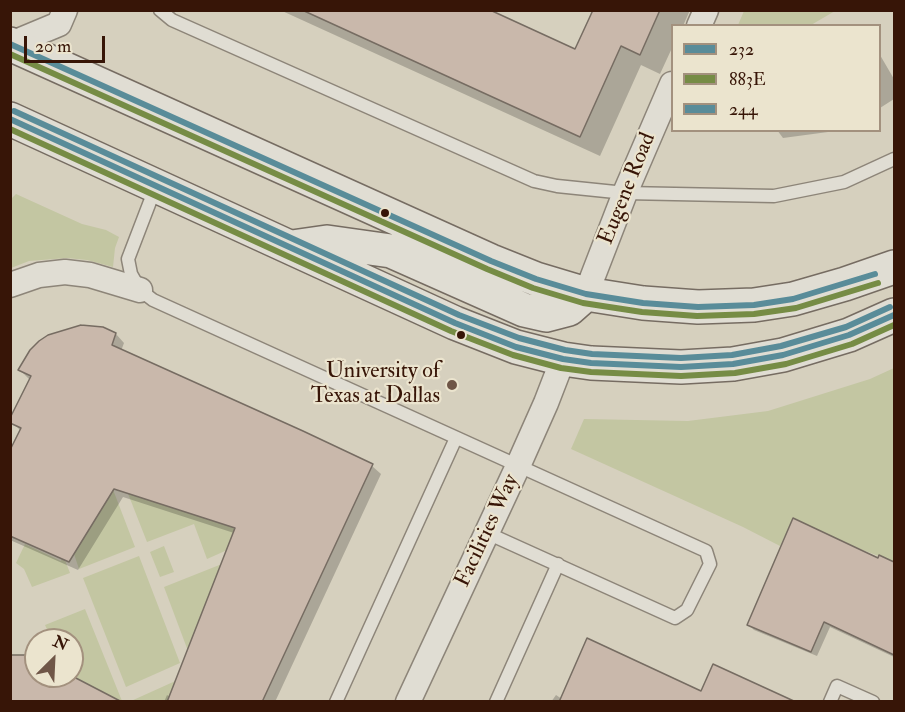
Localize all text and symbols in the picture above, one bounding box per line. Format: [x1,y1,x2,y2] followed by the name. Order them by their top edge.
[27,24,108,62] scale bar
[671,24,881,132] legend
[35,35,71,58] text: 20 m
[729,38,754,61] text: 232
[729,68,766,91] text: 883E
[729,98,758,121] text: 244
[594,129,662,249] street label: Eugene Road
[379,207,391,219] unlabelled marker
[455,329,467,341] unlabelled marker
[311,359,440,410] place label: University of Texas at Dallas
[445,378,459,392] marker: University of Texas at Dallas
[450,470,526,592] street label: Facilities Way
[24,628,84,688] north arrow
[50,631,71,655] text: N

